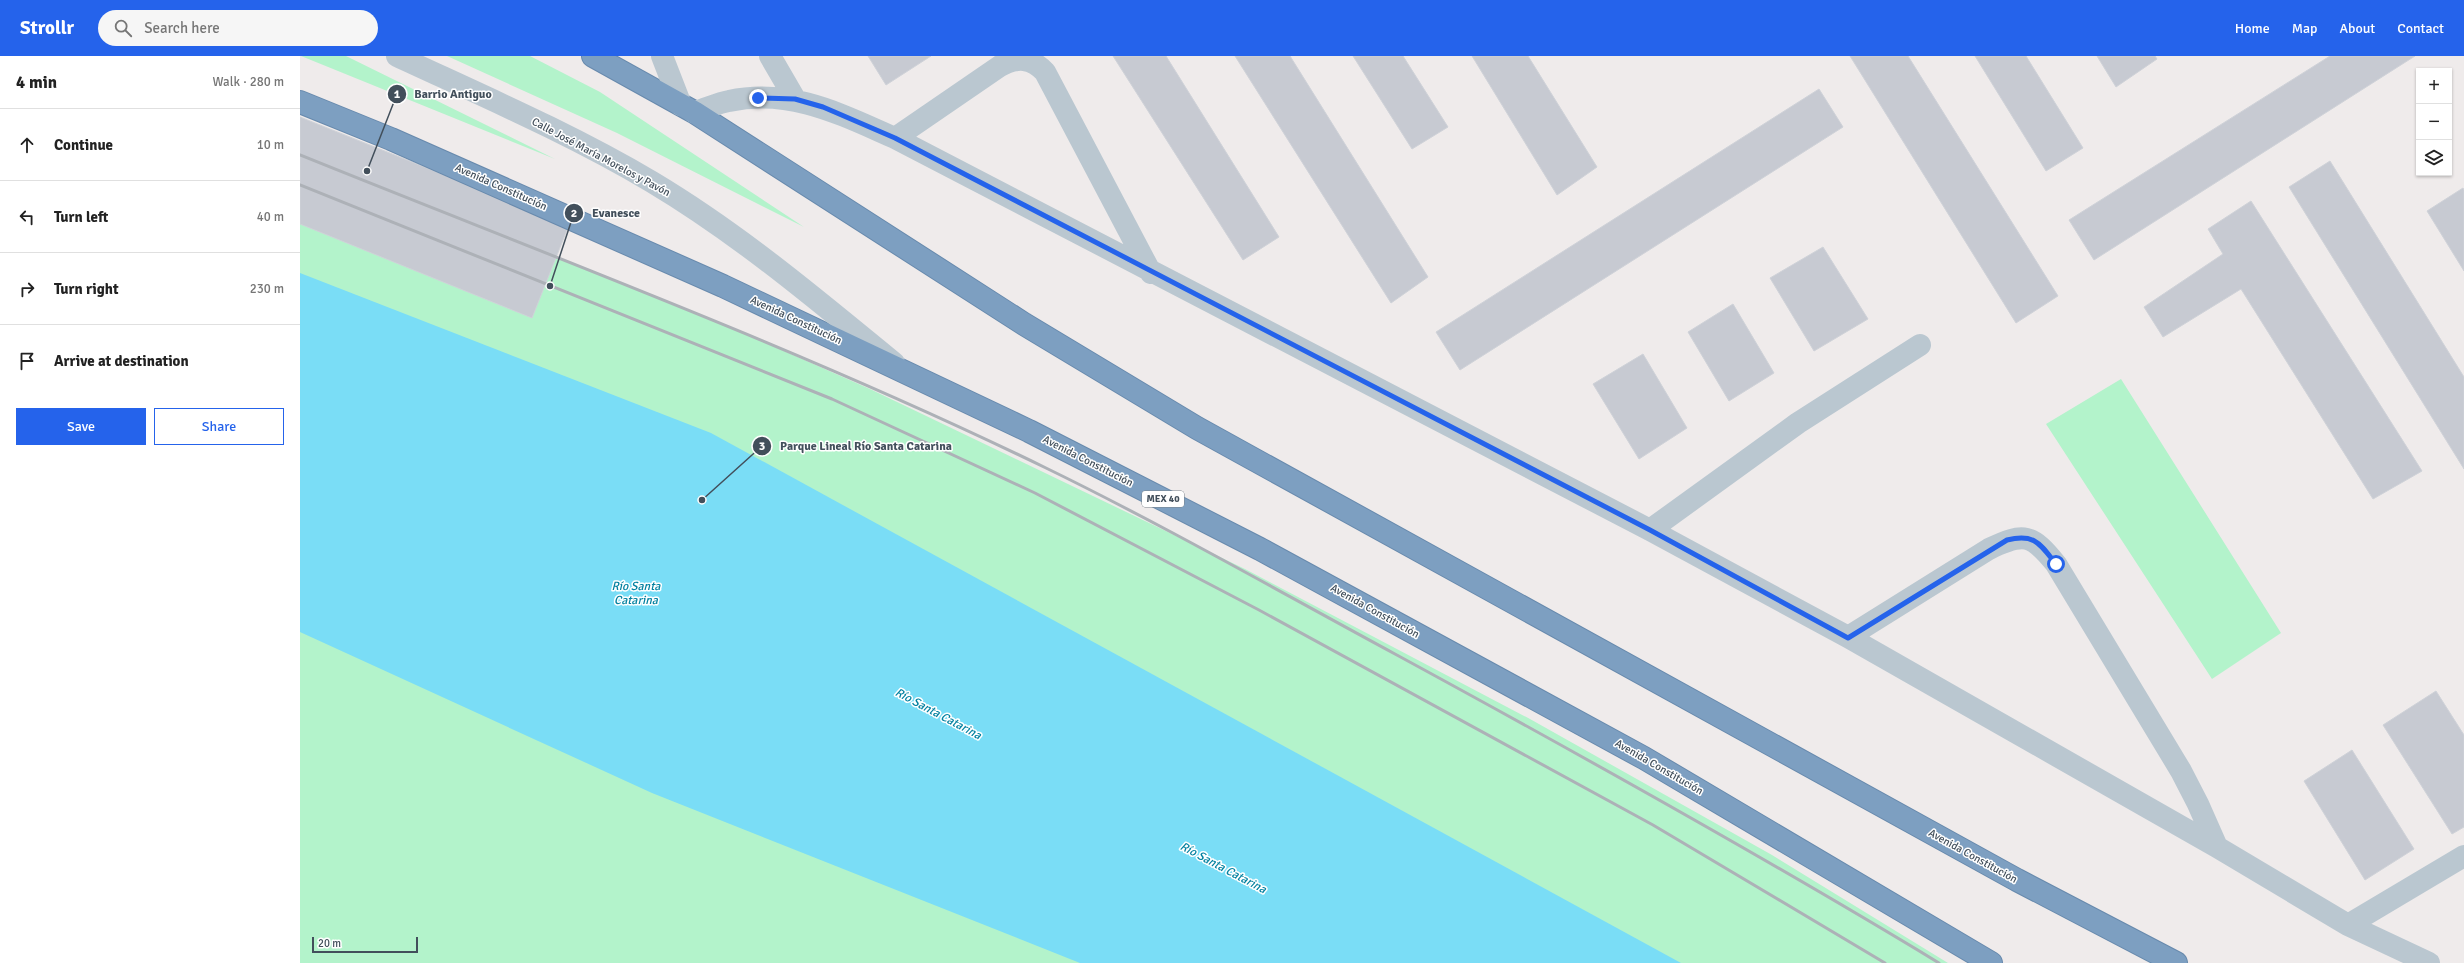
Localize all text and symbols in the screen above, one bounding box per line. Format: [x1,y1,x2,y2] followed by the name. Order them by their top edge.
[98,10,378,46] search box
[20,16,74,40] text: Strollr
[112,17,134,39] icon: search
[144,19,220,37] text: Search here
[2235,20,2270,37] text: Home
[2292,20,2317,37] text: Map
[2339,20,2375,37] text: About
[2397,20,2444,37] text: Contact
[2416,68,2452,176] map controls
[2416,68,2452,104] button: +
[16,72,57,93] text: 4 min
[213,74,284,90] text: Walk · 280 m
[387,82,500,106] callout: Barrio Antiguo
[394,87,401,102] text: 1
[414,87,492,102] text: Barrio Antiguo
[749,89,767,107] route end
[2416,104,2452,140] button: −
[530,115,672,199] street label: Calle José María Morelos y Pavón
[16,134,38,156] icon: ahead
[54,136,113,154] text: Continue
[257,137,284,153] text: 10 m
[2416,140,2452,176] button: layers
[453,161,549,213] street label: Avenida Constitución
[564,201,648,225] callout: Evanesce
[16,206,38,228] icon: left
[571,206,577,221] text: 2
[592,206,640,221] text: Evanesce
[54,208,108,226] text: Turn left
[257,209,284,225] text: 40 m
[16,278,38,300] icon: right
[54,280,119,298] text: Turn right
[250,281,284,297] text: 230 m
[748,293,844,347] street label: Avenida Constitución
[16,350,38,372] icon: arrive
[54,352,189,370] text: Arrive at destination
[16,408,146,445] button: Save
[154,408,284,445] button: Share
[1041,433,1135,489] street label: Avenida Constitución
[752,434,960,458] callout: Parque Lineal Río Santa Catarina
[759,439,765,454] text: 3
[780,439,952,454] text: Parque Lineal Río Santa Catarina
[1142,491,1184,507] road number: MEX 40
[2047,555,2065,573] route start
[612,579,661,608] water label: Río Santa Catarina
[1328,581,1422,641] street label: Avenida Constitución
[892,685,984,743] water label: Río Santa Catarina
[1613,736,1705,798] street label: Avenida Constitución
[1926,826,2020,886] street label: Avenida Constitución
[1177,839,1269,897] water label: Río Santa Catarina
[312,935,418,954] scale bar
[318,937,341,950] text: 20 m

